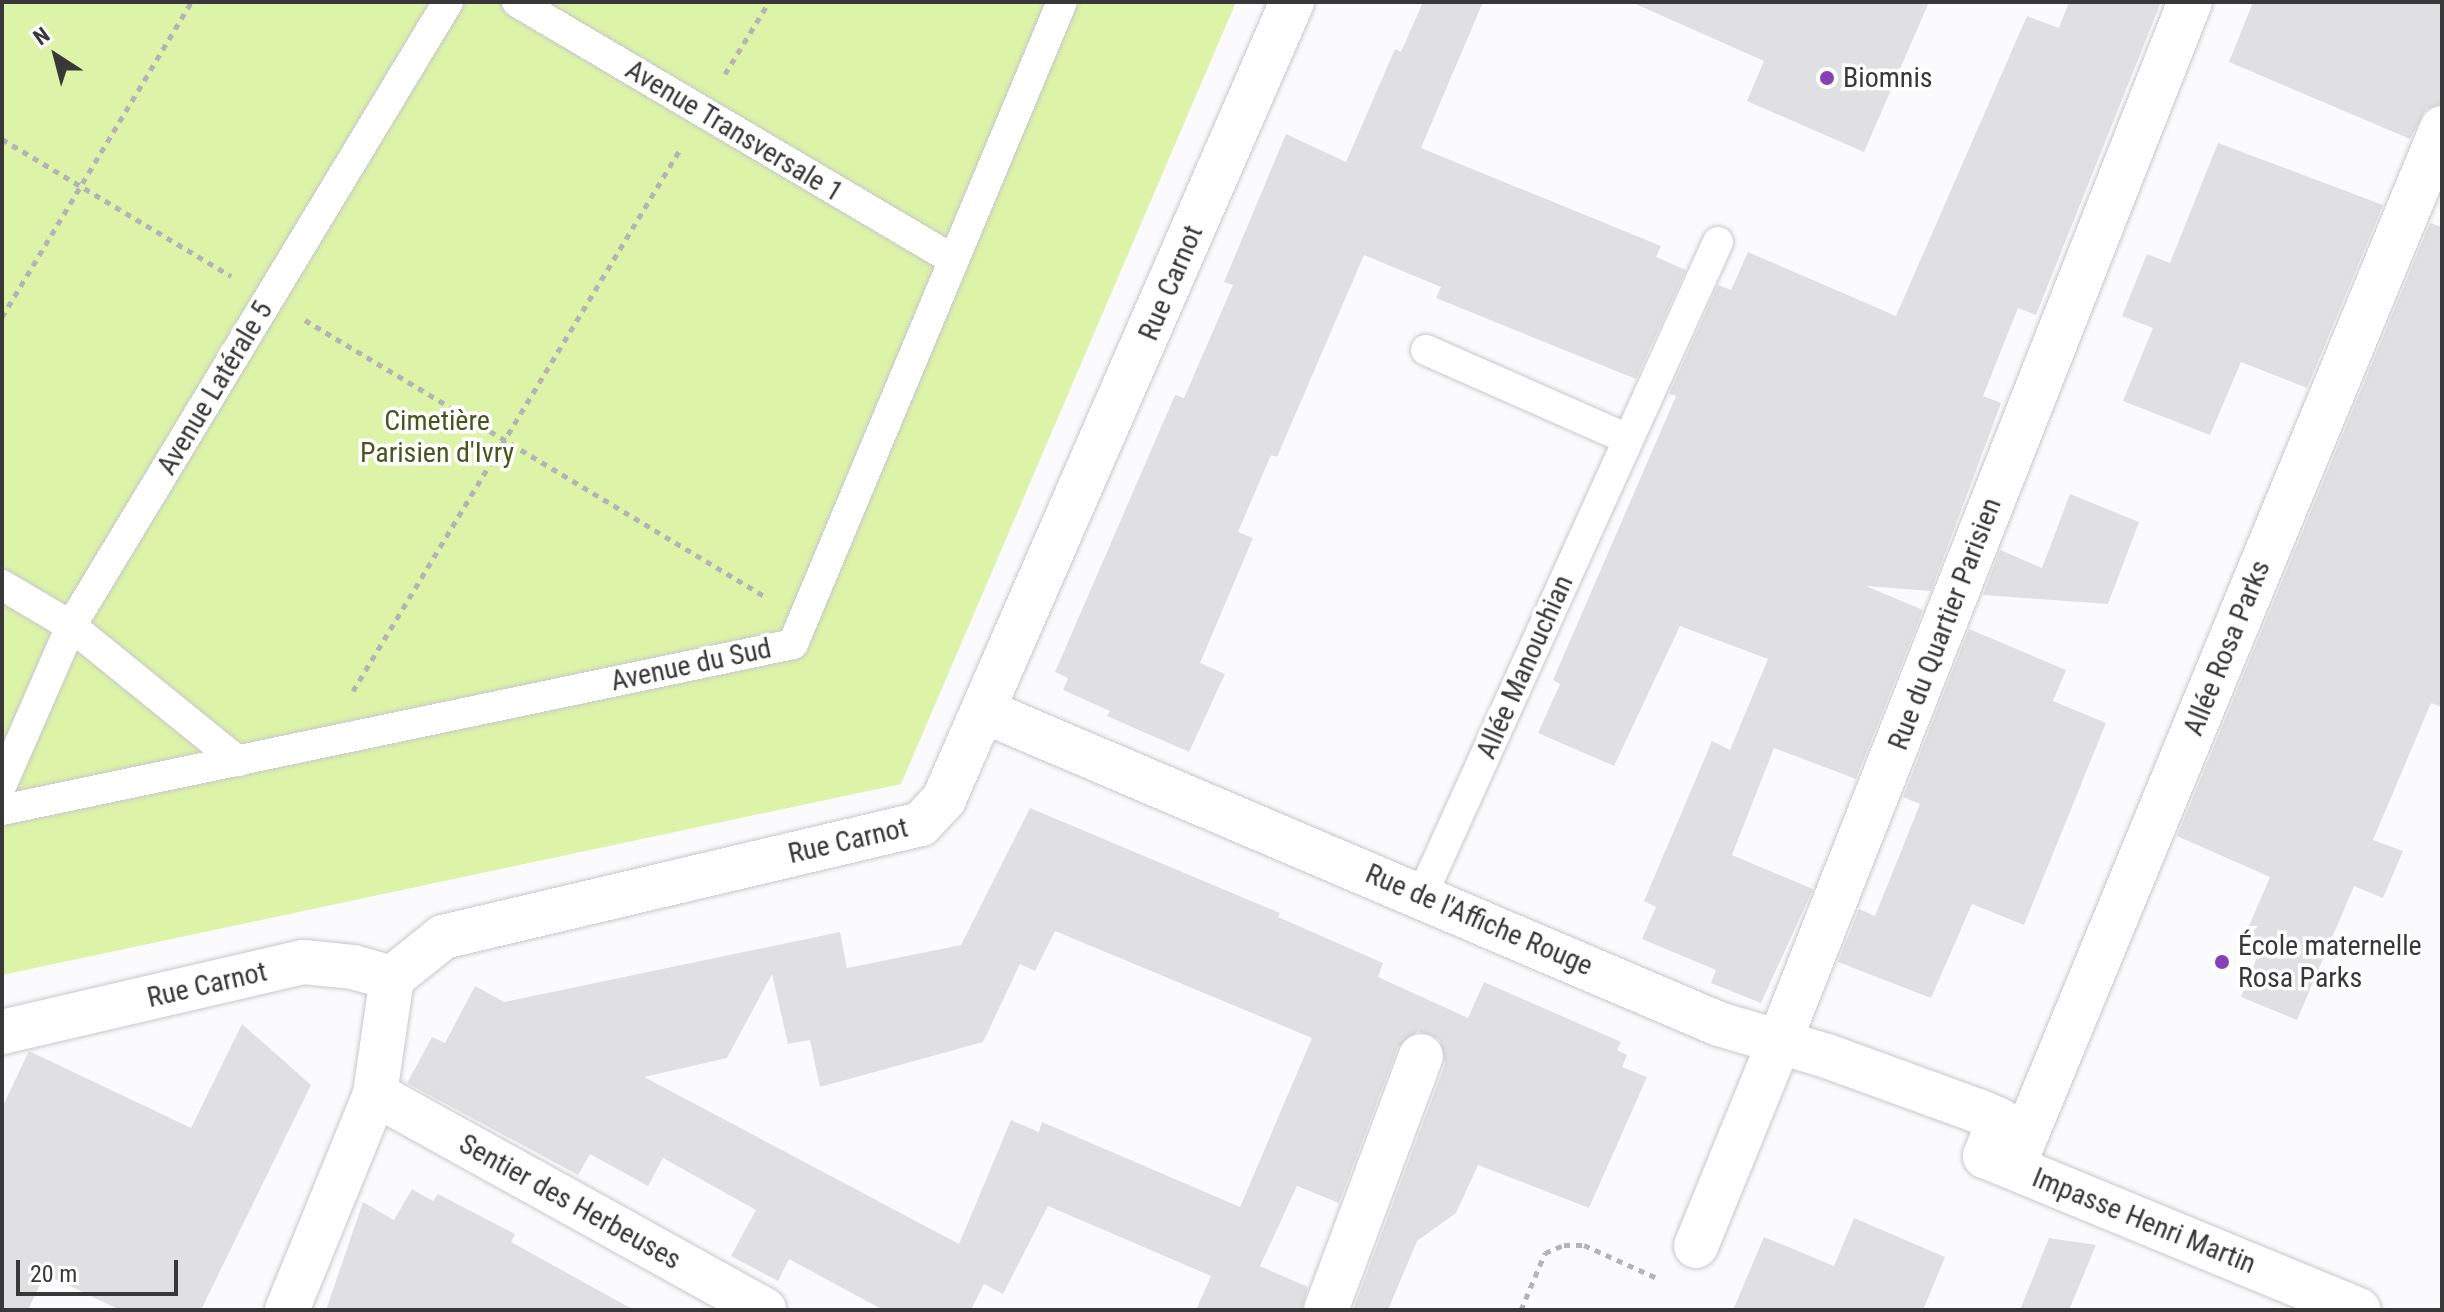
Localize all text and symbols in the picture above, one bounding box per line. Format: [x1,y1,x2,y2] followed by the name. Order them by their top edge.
[16,16,96,96] north arrow
[29,22,54,50] text: N
[619,53,849,209] street label: Avenue Transversale 1
[1843,61,1933,95] place label: Biomnis
[1818,69,1836,87] marker: Biomnis
[1132,220,1210,346] street label: Rue Carnot
[150,295,280,481] street label: Avenue Latérale 5
[360,404,514,470] park label: Cimetière Parisien d'Ivry
[1881,493,2009,755] street label: Rue du Quartier Parisien
[2177,556,2277,740] street label: Allée Rosa Parks
[1470,570,1580,764] street label: Allée Manouchian
[608,632,774,698] street label: Avenue du Sud
[785,811,911,871] street label: Rue Carnot
[1360,857,1598,983] street label: Rue de l'Affiche Rouge
[2238,929,2422,995] place label: École maternelle Rosa Parks
[2213,953,2231,971] marker: École maternelle Rosa Parks
[144,955,270,1015] street label: Rue Carnot
[453,1127,687,1277] street label: Sentier des Herbeuses
[2027,1161,2261,1281] street label: Impasse Henri Martin
[20,1244,182,1294] scale bar
[30,1260,77,1288] text: 20 m

